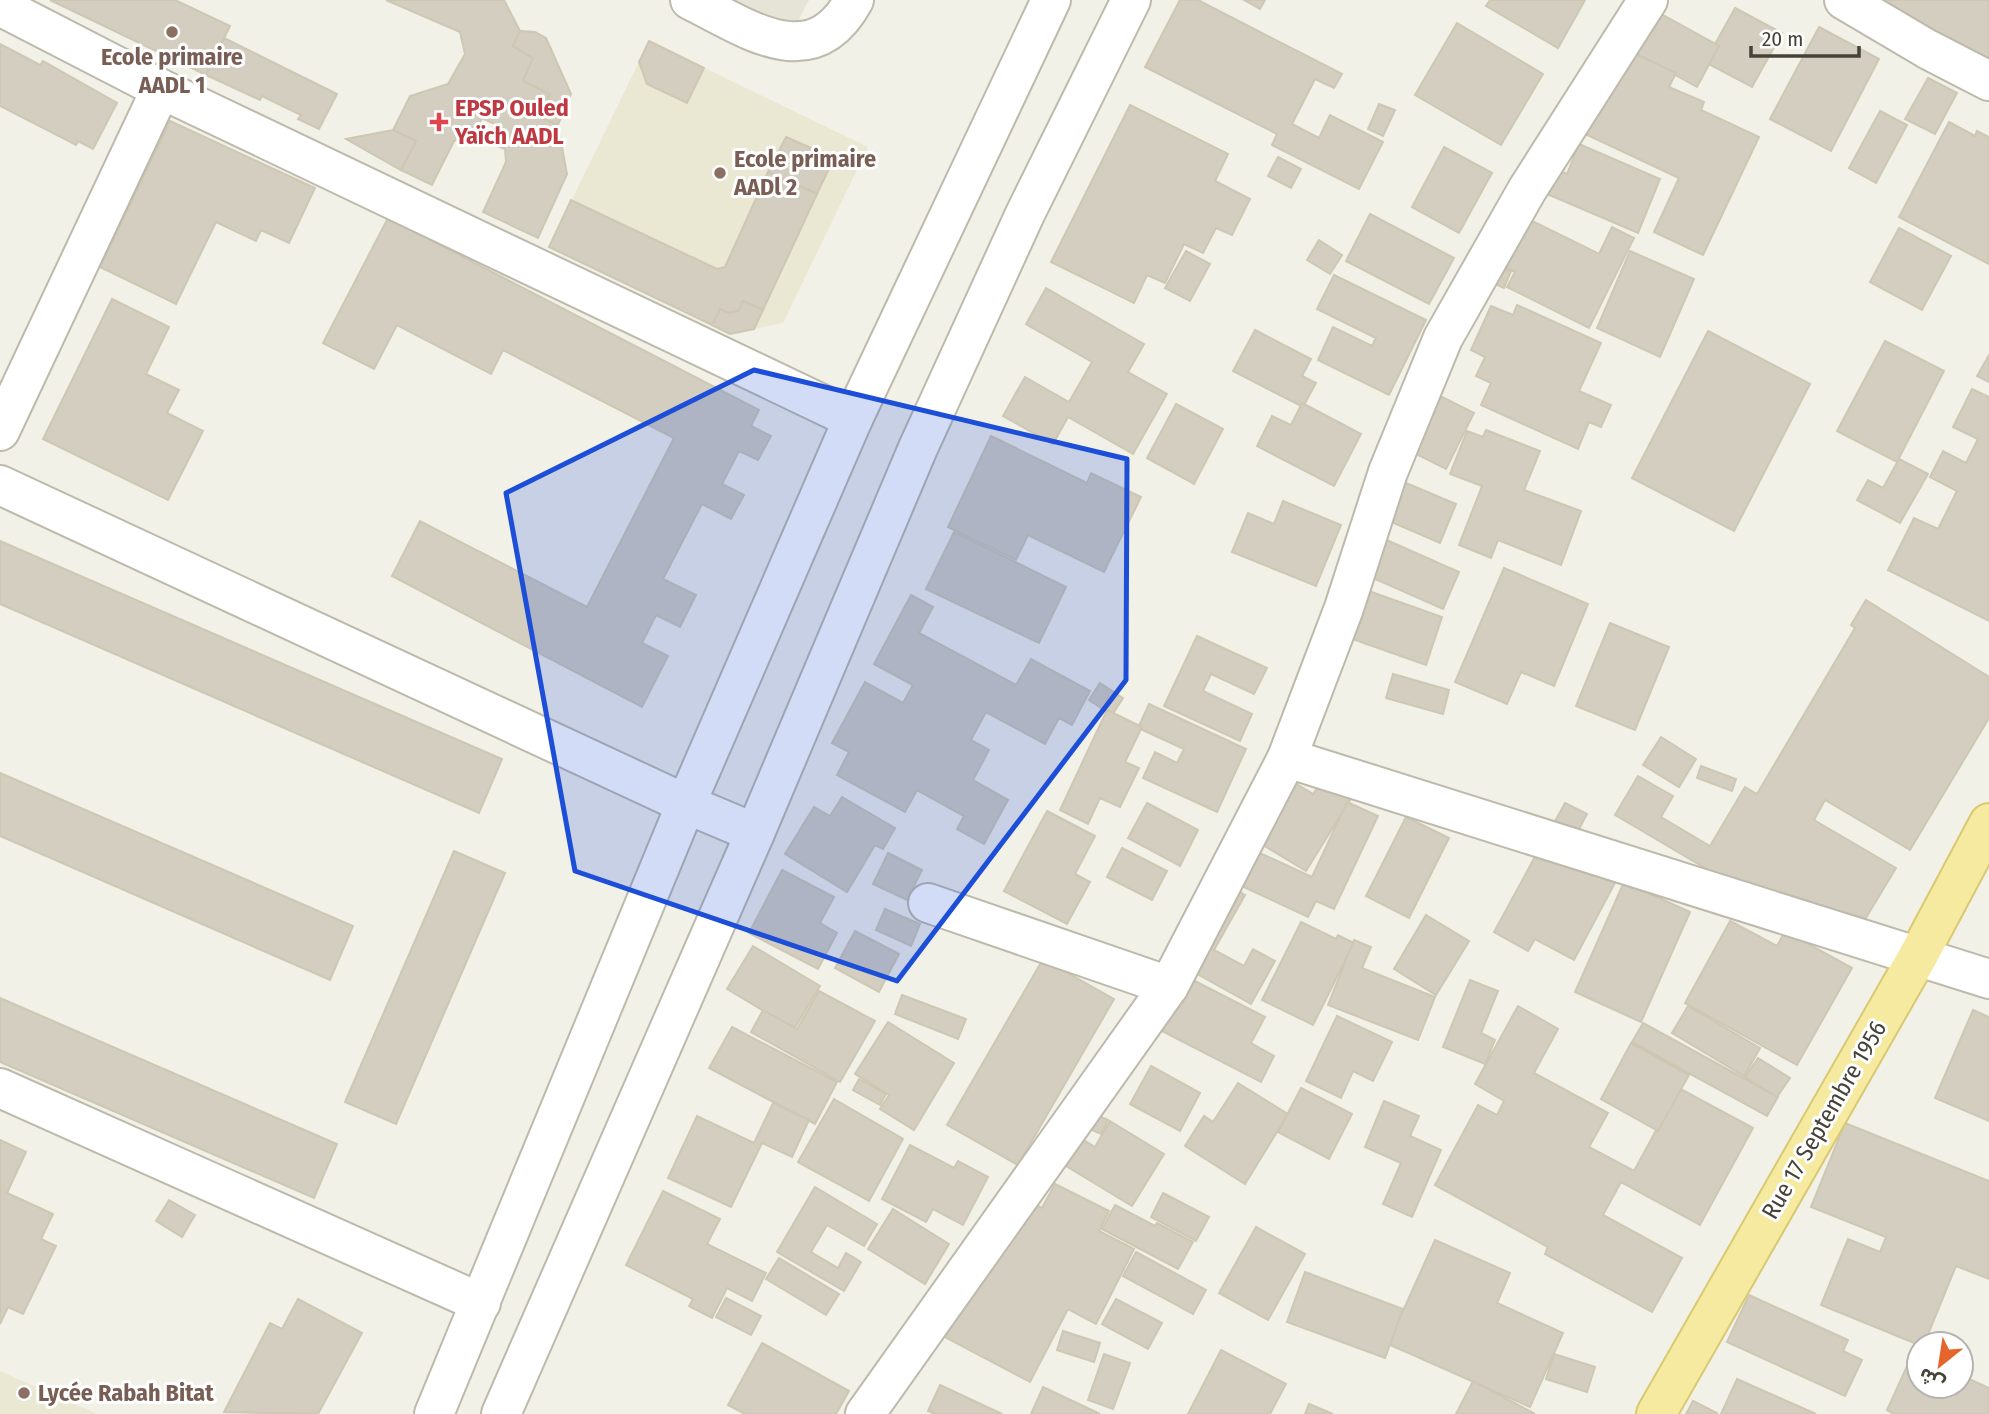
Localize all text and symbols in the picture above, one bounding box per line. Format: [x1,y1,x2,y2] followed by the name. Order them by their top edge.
[1751,14,1860,58] scale bar
[164,24,180,40] marker: Ecole primaire AADL 1
[1762,26,1803,52] text: 20 m
[101,43,243,99] place label: Ecole primaire AADL 1
[454,94,569,150] place label: EPSP Ouled Yaïch AADL
[429,112,449,132] marker: EPSP Ouled Yaïch AADL
[733,145,876,201] place label: Ecole primaire AADl 2
[712,165,728,181] marker: Ecole primaire AADl 2
[1756,1016,1892,1224] street label: Rue 17 Septembre 1956
[1905,1330,1975,1400] north arrow
[1915,1363,1949,1396] text: ش
[38,1379,214,1407] place label: Lycée Rabah Bitat
[16,1385,32,1401] marker: Lycée Rabah Bitat

